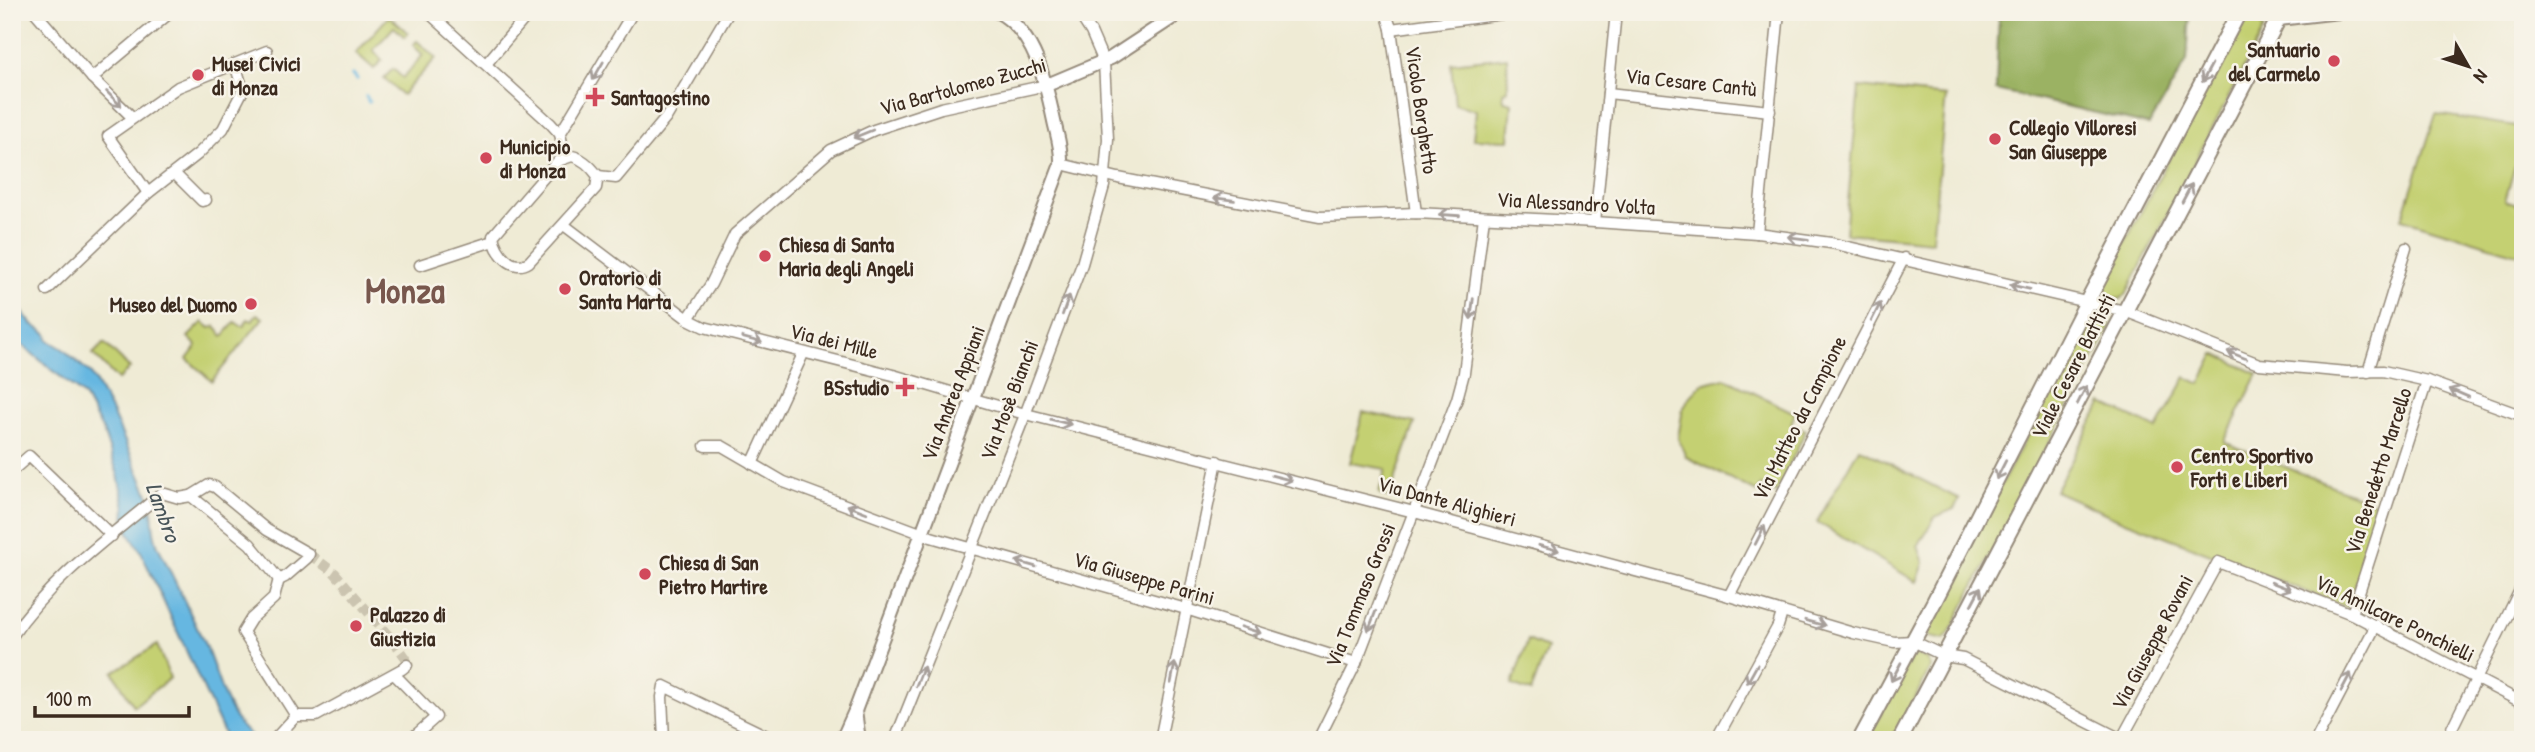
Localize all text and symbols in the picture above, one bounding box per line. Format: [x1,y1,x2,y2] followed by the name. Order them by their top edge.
[2434,32,2504,102] north arrow
[2229,35,2321,88] place label: Santuario del Carmelo
[1399,44,1445,176] street label: Vicolo Borghetto
[212,49,301,102] place label: Musei Civici di Monza
[877,50,1049,122] street label: Via Bartolomeo Zucchi
[2326,53,2342,69] marker: Santuario del Carmelo
[591,61,605,81] one-way arrow
[1624,61,1759,103] street label: Via Cesare Cantù
[2200,62,2214,82] one-way arrow
[2468,65,2494,89] text: N
[190,67,206,83] marker: Musei Civici di Monza
[611,83,710,113] place label: Santagostino
[585,87,605,107] marker: Santagostino
[105,91,122,108] one-way arrow
[2009,113,2137,167] place label: Collegio Villoresi San Giuseppe
[852,129,874,142] one-way arrow
[1987,131,2003,147] marker: Collegio Villoresi San Giuseppe
[500,132,571,185] place label: Municipio di Monza
[478,150,494,166] marker: Municipio di Monza
[2181,183,2194,204] one-way arrow
[1496,184,1656,222] street label: Via Alessandro Volta
[1213,193,1236,206] one-way arrow
[1439,208,1461,221] one-way arrow
[779,230,914,284] place label: Chiesa di Santa Maria degli Angeli
[1788,232,1810,245] one-way arrow
[757,248,773,264] marker: Chiesa di Santa Maria degli Angeli
[579,263,672,316] place label: Oratorio di Santa Marta
[365,267,445,314] district label: Monza
[2010,280,2032,293] one-way arrow
[557,281,573,297] marker: Oratorio di Santa Marta
[2024,289,2122,443] street label: Viale Cesare Battisti
[110,290,238,319] place label: Museo del Duomo
[1060,294,1073,316] one-way arrow
[243,296,259,312] marker: Museo del Duomo
[1465,298,1478,320] one-way arrow
[1869,302,1883,322] one-way arrow
[787,316,881,366] street label: Via dei Mille
[914,321,992,465] street label: Via Andrea Appiani
[1745,330,1853,506] street label: Via Matteo da Campione
[740,334,763,347] one-way arrow
[973,336,1045,464] street label: Via Mosè Bianchi
[2226,347,2248,360] one-way arrow
[824,373,890,402] place label: BSstudio
[895,377,915,397] marker: BSstudio
[2337,384,2419,558] street label: Via Benedetto Marcello
[2075,385,2089,405] one-way arrow
[2448,385,2470,398] one-way arrow
[1049,416,1072,429] one-way arrow
[2190,441,2313,494] place label: Centro Sportivo Forti e Liberi
[2169,459,2185,475] marker: Centro Sportivo Forti e Liberi
[1994,460,2008,480] one-way arrow
[1375,469,1519,533] street label: Via Dante Alighieri
[1270,472,1293,485] one-way arrow
[139,478,190,547] water label: Lambro
[847,502,869,515] one-way arrow
[1318,518,1402,672] street label: Via Tommaso Grossi
[1753,525,1767,546] one-way arrow
[1537,542,1560,555] one-way arrow
[1070,544,1218,612] street label: Via Giuseppe Parini
[659,548,769,601] place label: Chiesa di San Pietro Martire
[1015,557,1038,570] one-way arrow
[637,566,653,582] marker: Chiesa di San Pietro Martire
[2310,567,2480,669] street label: Via Amilcare Ponchielli
[2104,569,2200,715] street label: Via Giuseppe Rovani
[2270,581,2292,594] one-way arrow
[1970,586,1983,607] one-way arrow
[370,600,446,653] place label: Palazzo di Giustizia
[1364,610,1377,632] one-way arrow
[1804,617,1826,630] one-way arrow
[348,618,364,634] marker: Palazzo di Giustizia
[1240,624,1262,637] one-way arrow
[1889,661,1902,682] one-way arrow
[1167,662,1181,685] one-way arrow
[1745,664,1759,684] one-way arrow
[914,666,927,688] one-way arrow
[2339,672,2353,693] one-way arrow
[35,675,189,719] scale bar
[46,684,92,713] text: 100 m

